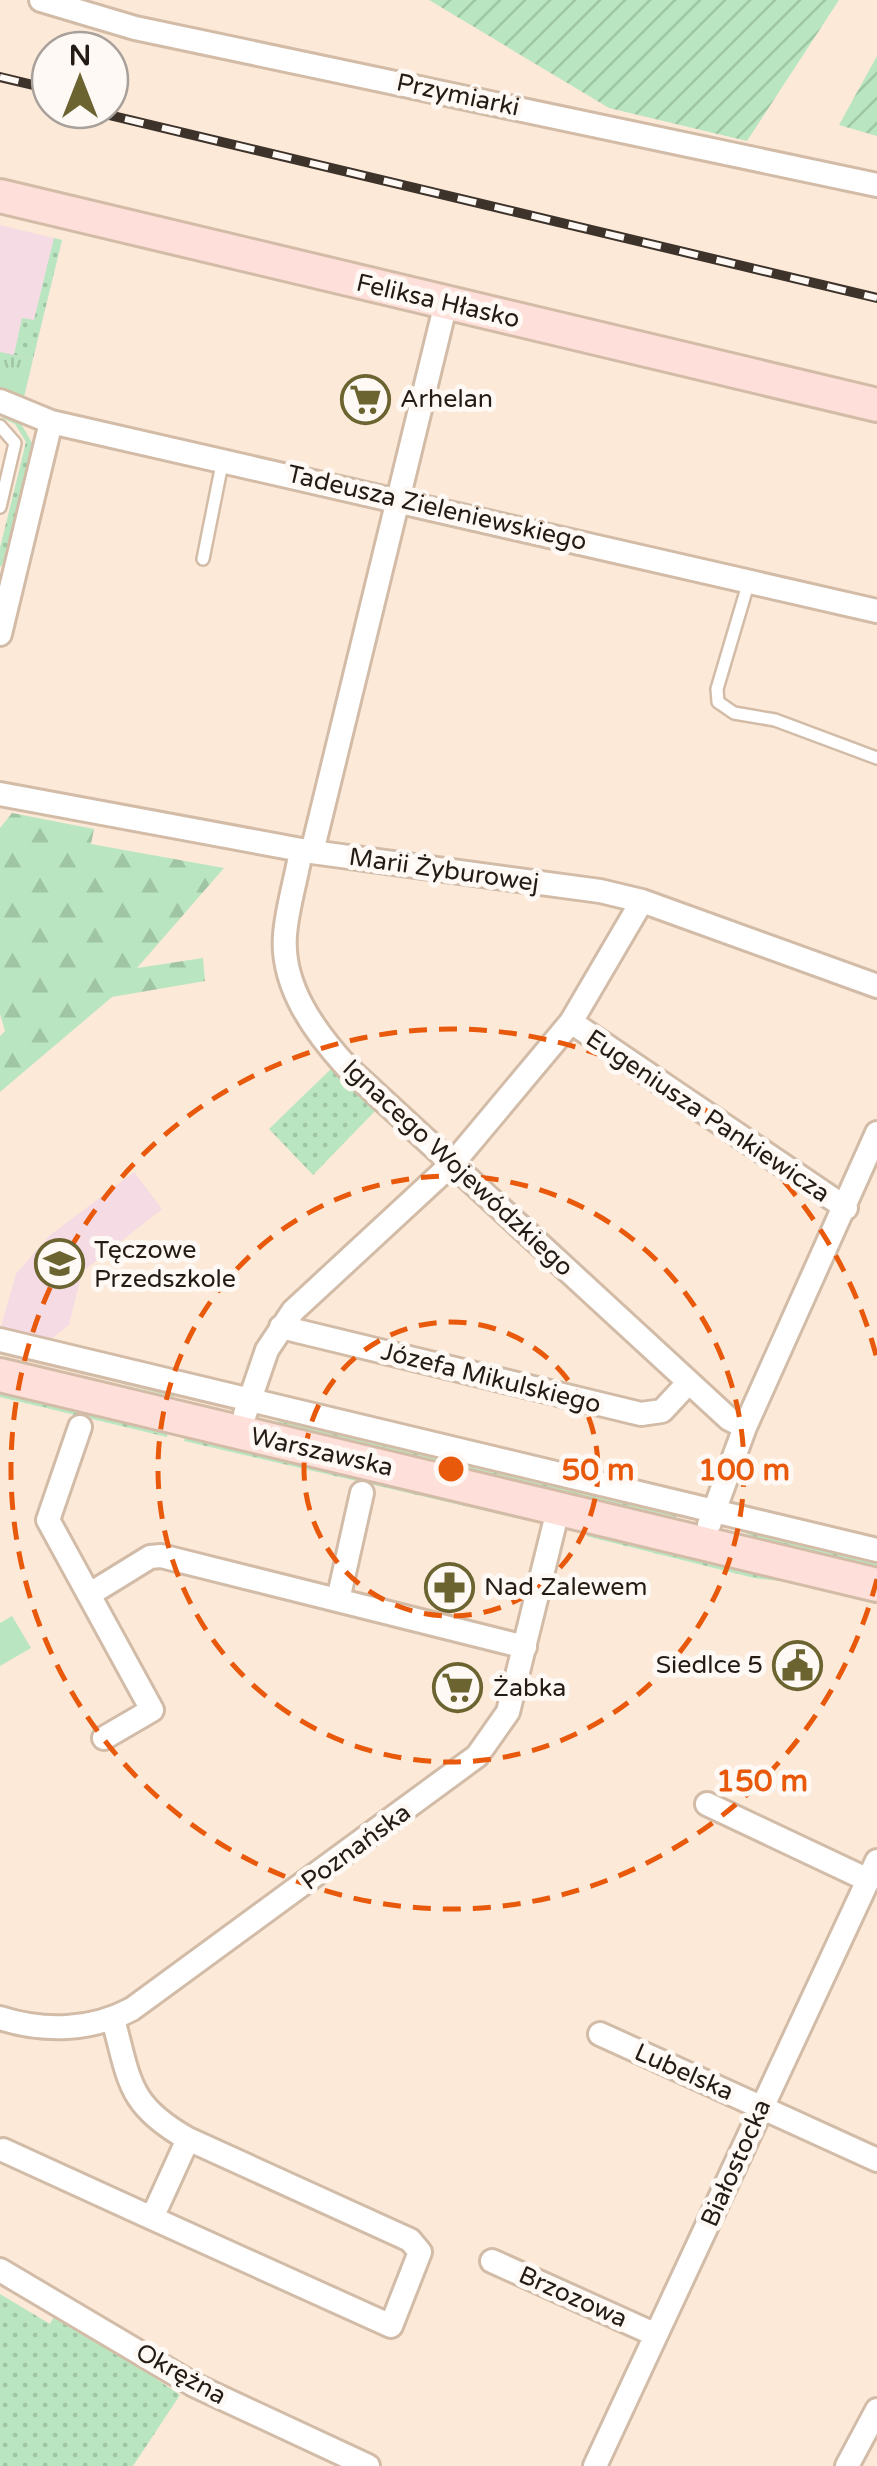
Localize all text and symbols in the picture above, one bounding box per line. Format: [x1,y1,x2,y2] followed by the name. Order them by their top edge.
[30,30,130,130] north arrow
[69,39,91,73] text: N
[394,67,522,123] street label: Przymiarki
[353,268,523,334] street label: Feliksa Hłasko
[339,373,391,425] supermarket icon: Arhelan
[400,384,493,414] place label: Arhelan
[284,459,590,557] street label: Tadeusza Zieleniewskiego
[347,842,541,898] street label: Marii Żyburowej
[580,1023,836,1209] street label: Eugeniusza Pankiewicza
[336,1053,580,1283] street label: Ignacego Wojewódzkiego
[94,1235,236,1294] place label: Tęczowe Przedszkole
[33,1238,85,1290] school or university icon: Tęczowe Przedszkole
[378,1336,604,1420] street label: Józefa Mikulskiego
[248,1421,396,1483] street label: Warszawska
[433,1451,469,1487] centre of rings
[561,1452,635,1489] text: 50 m
[698,1452,790,1489] text: 100 m
[423,1561,475,1613] pharmacy icon: Nad Zalewem
[484,1572,647,1602] place label: Nad Zalewem
[772,1639,824,1691] public building icon: Siedlce 5
[656,1650,763,1680] place label: Siedlce 5
[432,1662,484,1714] supermarket icon: Żabka
[493,1673,566,1703] place label: Żabka
[716,1763,808,1800] text: 150 m
[295,1797,417,1897] street label: Poznańska
[630,2037,738,2107] street label: Lubelska
[695,2095,777,2231] street label: Białostocka
[514,2260,632,2334] street label: Brzozowa
[131,2337,231,2411] street label: Okrężna

